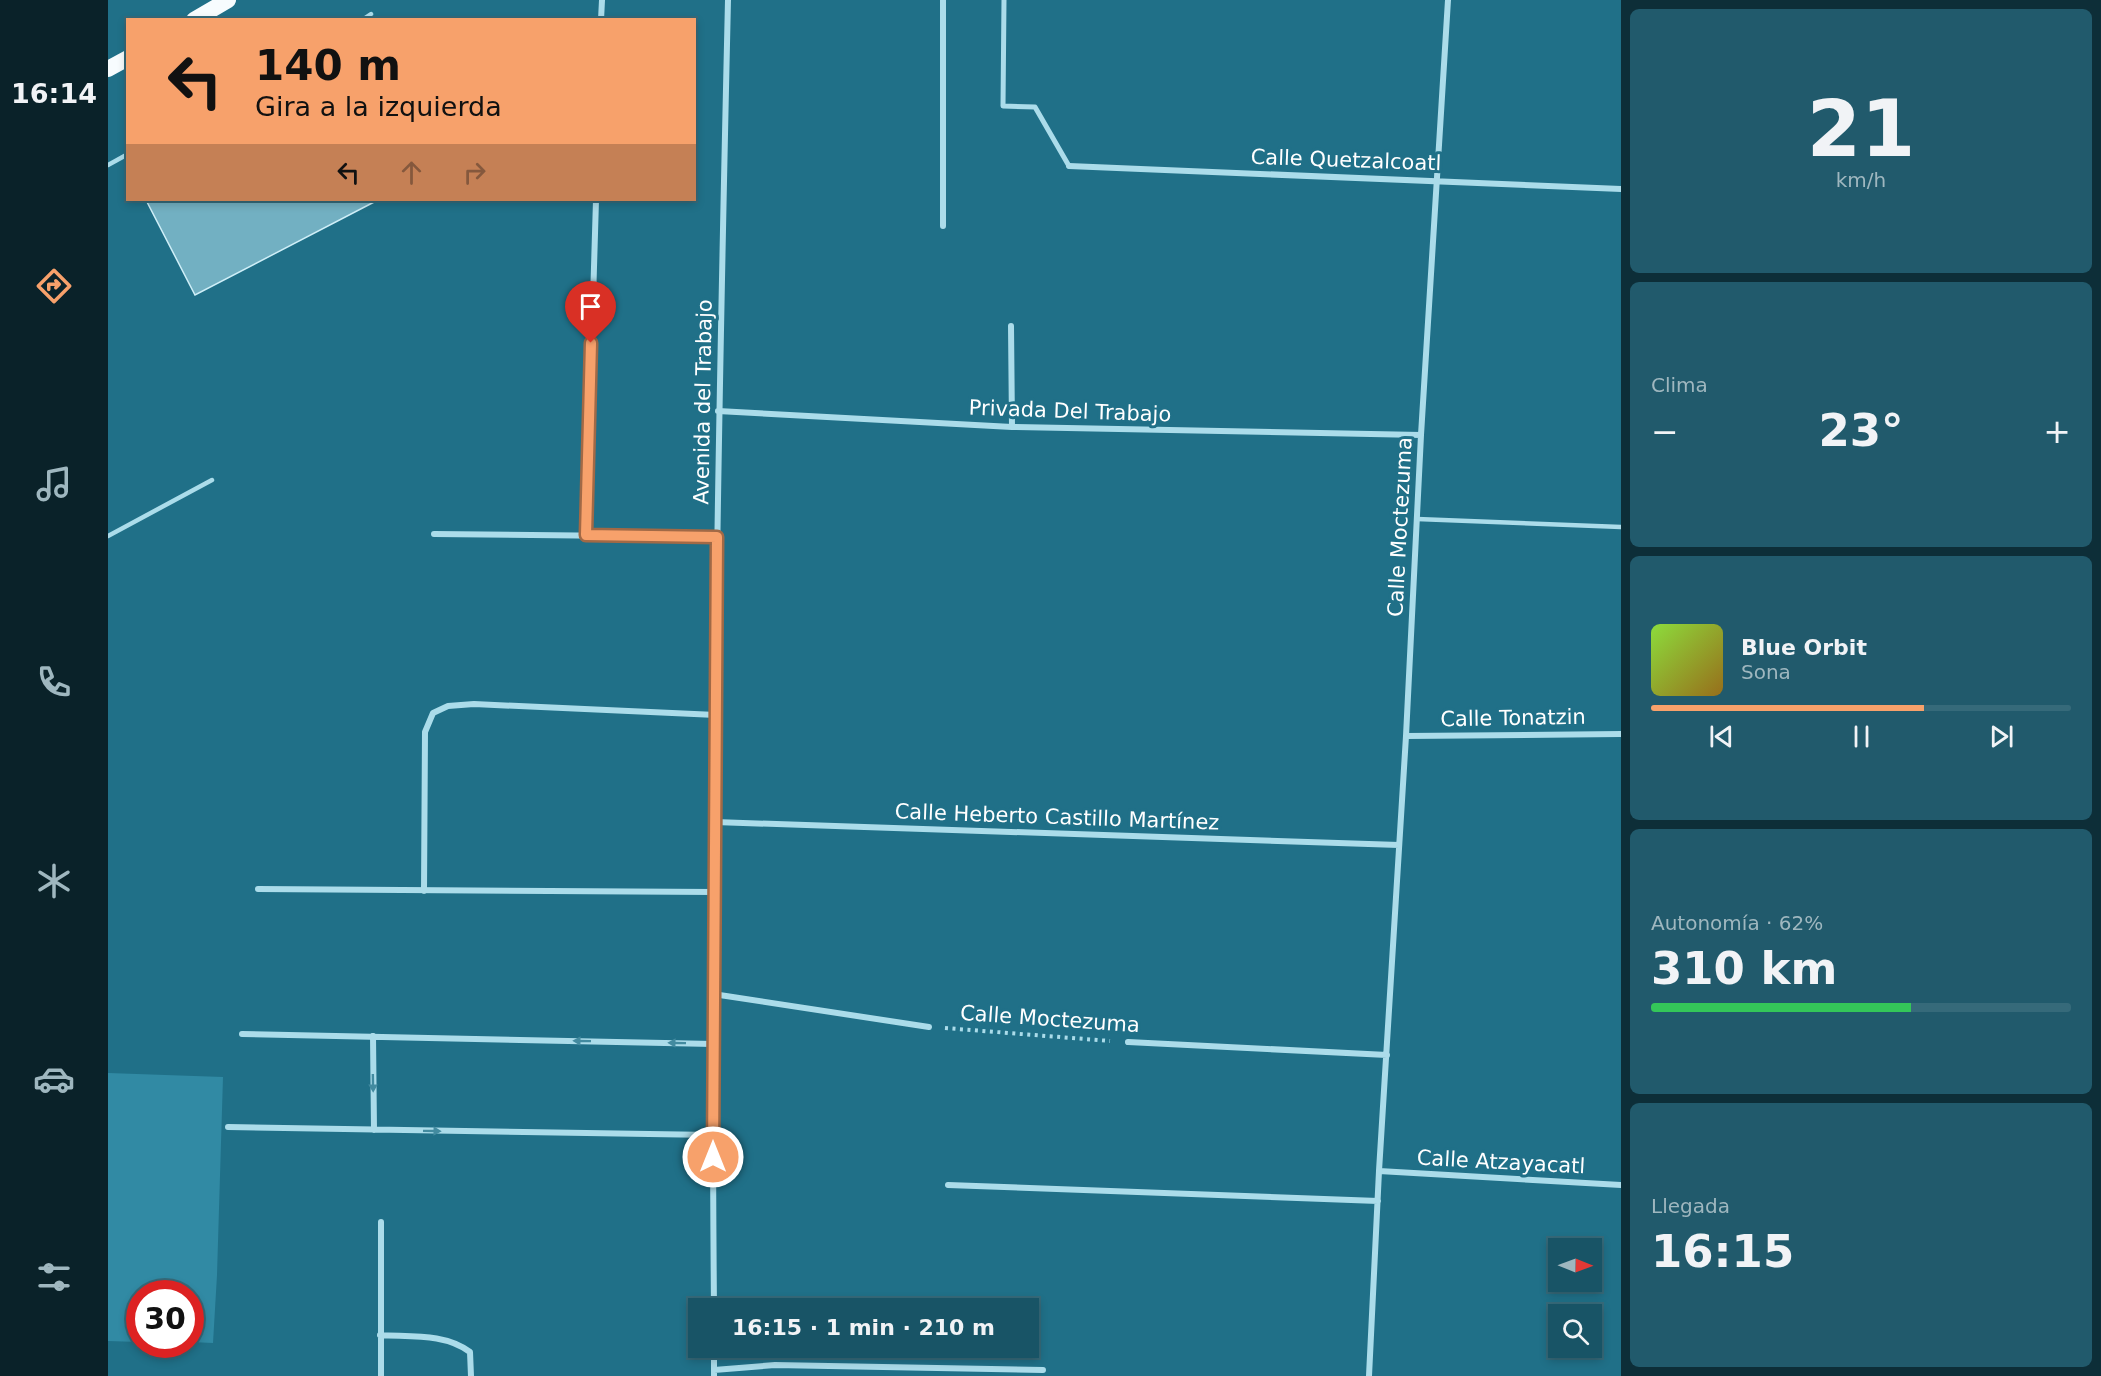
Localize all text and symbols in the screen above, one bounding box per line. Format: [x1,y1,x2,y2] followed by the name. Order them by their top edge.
[255,41,401,90] text: 140 m
[156,42,234,120] icon: left
[11,78,97,109] text: 16:14
[1807,84,1915,174] text: 21
[255,91,502,122] text: Gira a la izquierda
[1250,145,1442,175] street label: Calle Quetzalcoatl
[332,156,365,189] icon: left
[395,156,428,189] icon: ahead
[458,156,491,189] icon: right
[1836,168,1886,192] text: km/h
[33,265,75,307] icon: directions
[565,281,616,343] pin
[574,290,607,323] icon: arrive
[689,299,717,505] street label: Avenida del Trabajo
[1651,373,1708,397] text: Clima
[968,395,1172,427] street label: Privada Del Trabajo
[1818,404,1904,457] text: 23°
[1651,412,1679,451] text: −
[2043,412,2071,451] text: +
[1383,436,1417,618] street label: Calle Moctezuma
[33,463,75,505] icon: music
[1741,635,1867,660] text: Blue Orbit
[1741,660,1791,684] text: Sona
[33,661,75,703] icon: phone
[1440,705,1586,731] street label: Calle Tonatzin
[1705,720,1738,753] icon: previous
[1845,720,1878,753] icon: pause
[1985,720,2018,753] icon: next
[894,799,1220,835] street label: Calle Heberto Castillo Martínez
[33,860,75,902] icon: climate
[1651,911,1823,935] text: Autonomía · 62%
[1651,942,1837,995] text: 310 km
[959,1001,1141,1037] street label: Calle Moctezuma
[573,1036,592,1046] one-way arrow
[667,1038,686,1048] one-way arrow
[33,1058,75,1100] icon: car
[368,1074,378,1093] one-way arrow
[681,1125,745,1189] position arrow
[423,1126,442,1136] one-way arrow
[1416,1146,1586,1178] street label: Calle Atzayacatl
[1651,1194,1730,1218] text: Llegada
[1651,1225,1794,1278] text: 16:15
[1548,1238,1602,1292] north arrow
[1548,1238,1602,1358] map controls
[33,1256,75,1298] icon: filters
[126,1280,204,1358] speed limit sign: 30
[1548,1304,1602,1358] button: search
[732,1315,995,1340] text: 16:15 · 1 min · 210 m

